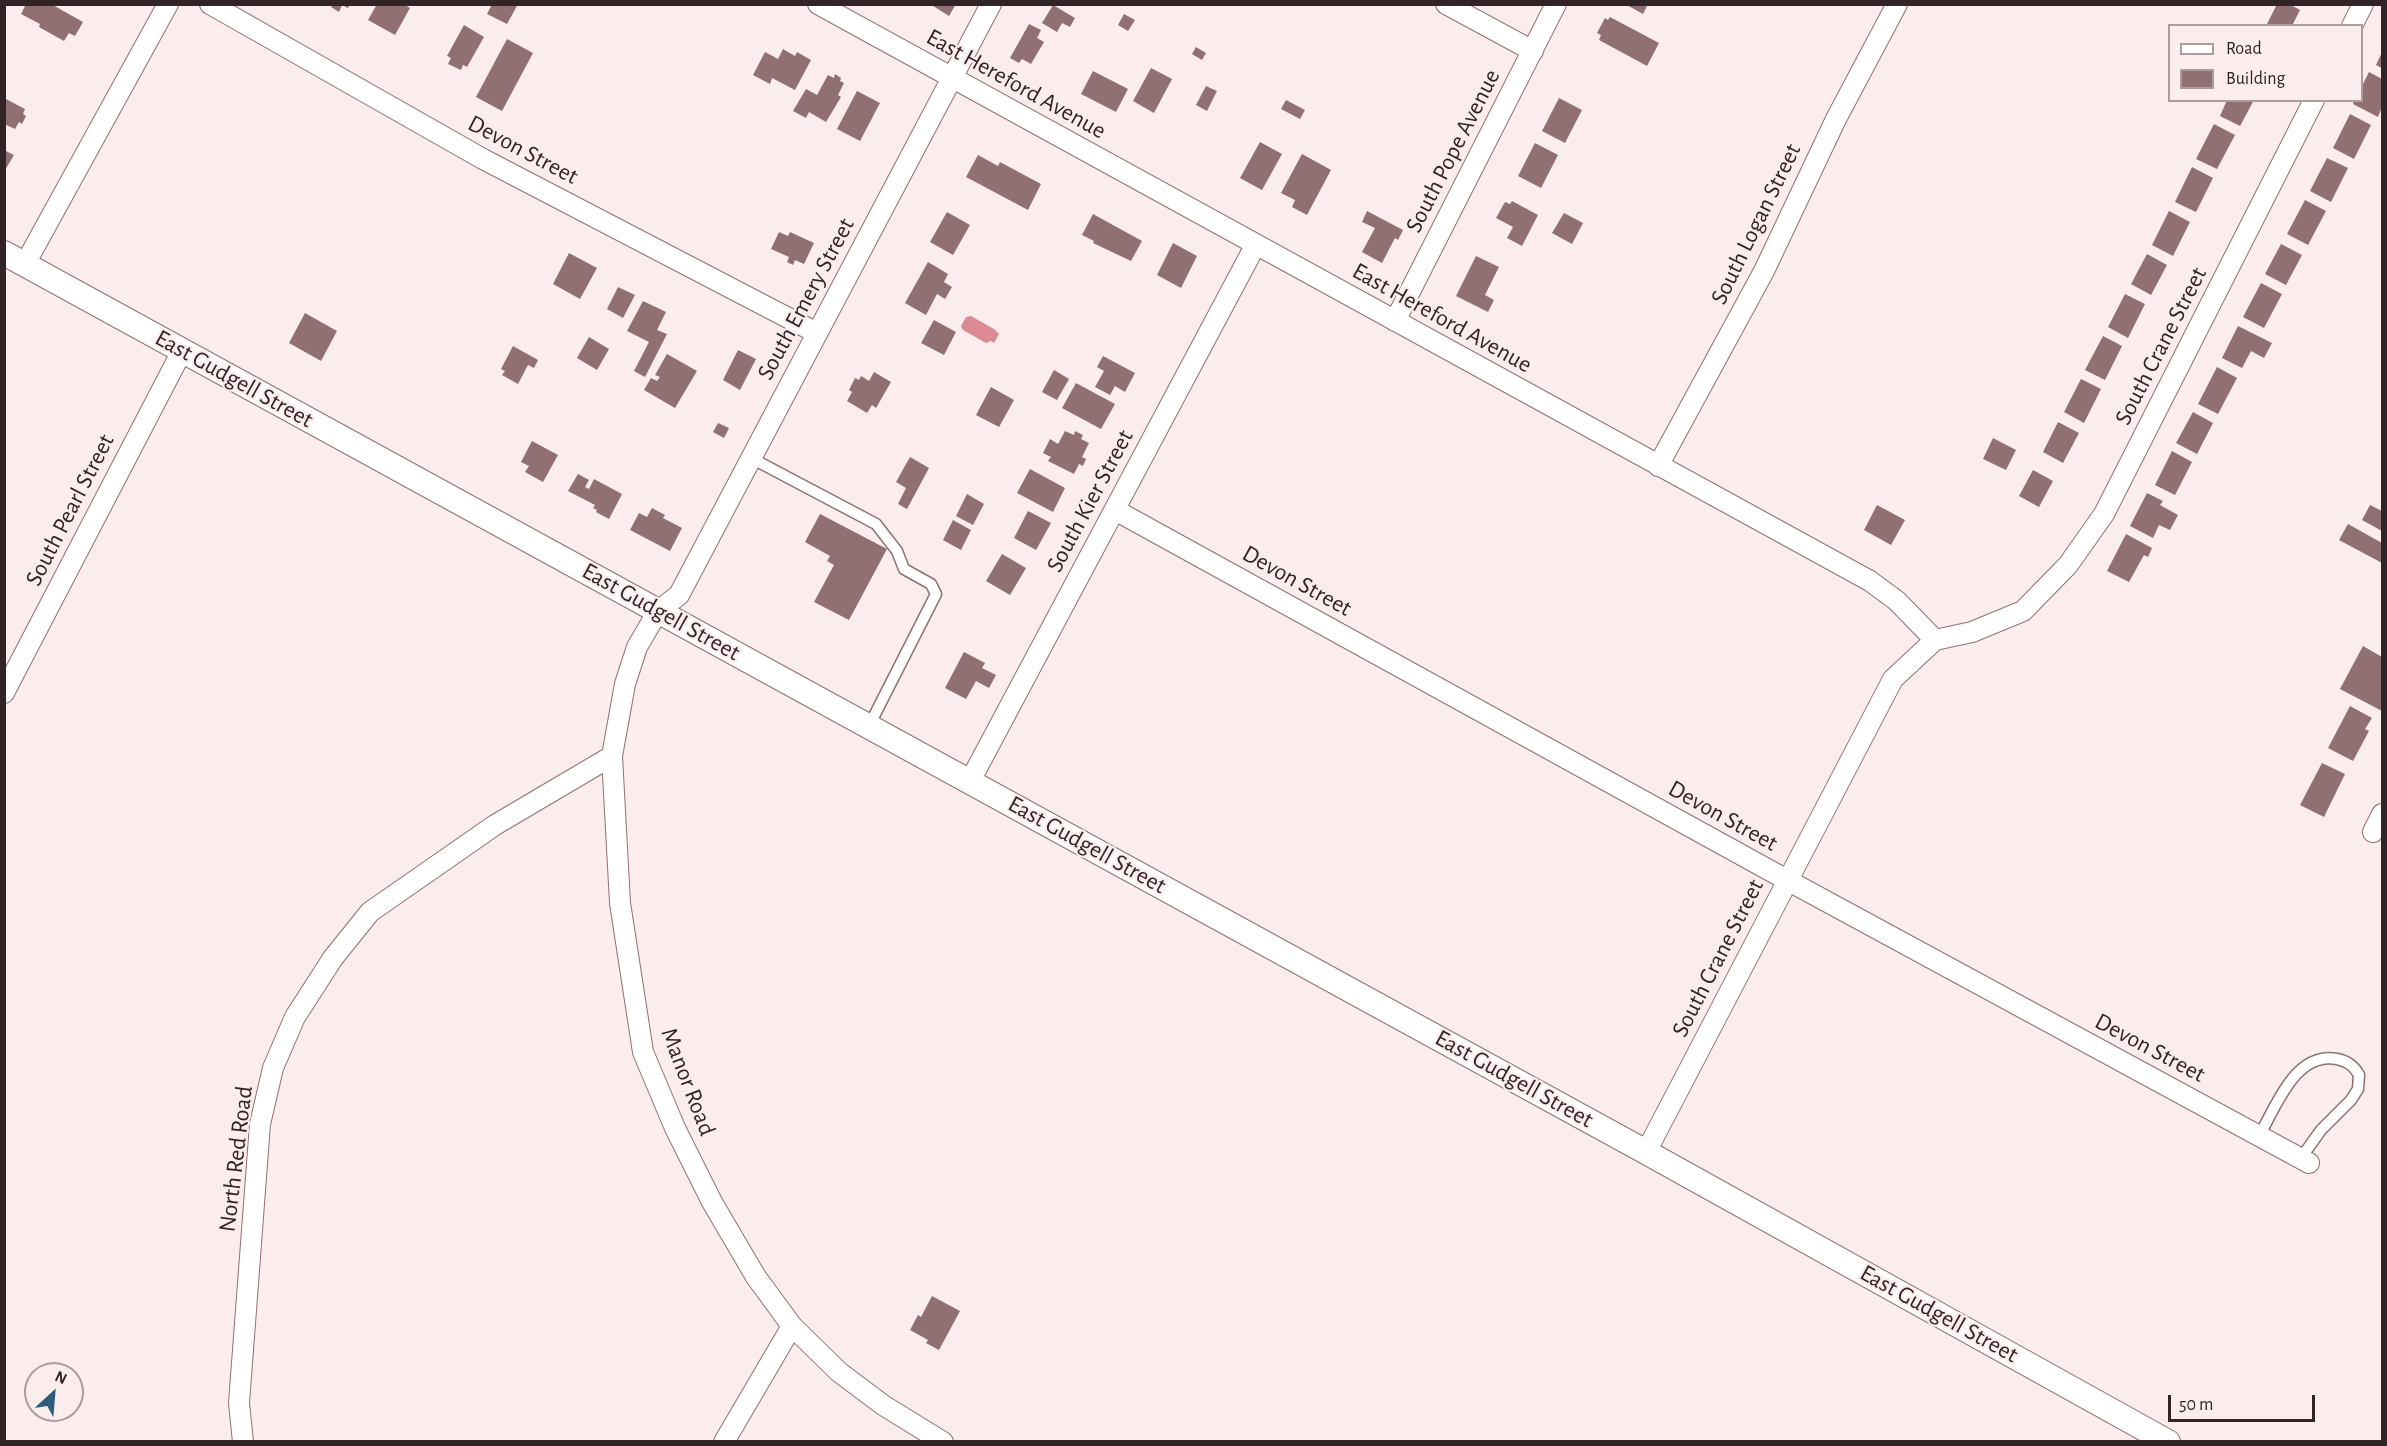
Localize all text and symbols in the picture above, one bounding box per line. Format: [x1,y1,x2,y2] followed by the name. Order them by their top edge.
[921,23,1111,145] street label: East Hereford Avenue
[2168,24,2363,102] legend
[2226,40,2262,58] text: Road
[1399,65,1507,237] street label: South Pope Avenue
[2226,70,2285,88] text: Building
[463,109,583,191] street label: Devon Street
[1705,139,1807,309] street label: South Logan Street
[751,213,861,385] street label: South Emery Street
[1347,257,1537,379] street label: East Hereford Avenue
[2109,262,2213,430] street label: South Crane Street
[150,324,318,434] street label: East Gudgell Street
[1040,425,1140,577] street label: South Kier Street
[19,429,121,591] street label: South Pearl Street
[1237,539,1357,623] street label: Devon Street
[577,557,745,667] street label: East Gudgell Street
[1663,774,1783,858] street label: Devon Street
[1003,790,1171,900] street label: East Gudgell Street
[1666,874,1770,1042] street label: South Crane Street
[2090,1007,2210,1089] street label: Devon Street
[654,1024,722,1140] street label: Manor Road
[1430,1024,1598,1134] street label: East Gudgell Street
[213,1084,259,1234] street label: North Red Road
[1855,1259,2023,1369] street label: East Gudgell Street
[24,1362,84,1422] north arrow
[53,1368,70,1387] text: N
[2171,1383,2318,1421] scale bar
[2179,1396,2213,1414] text: 50 m

